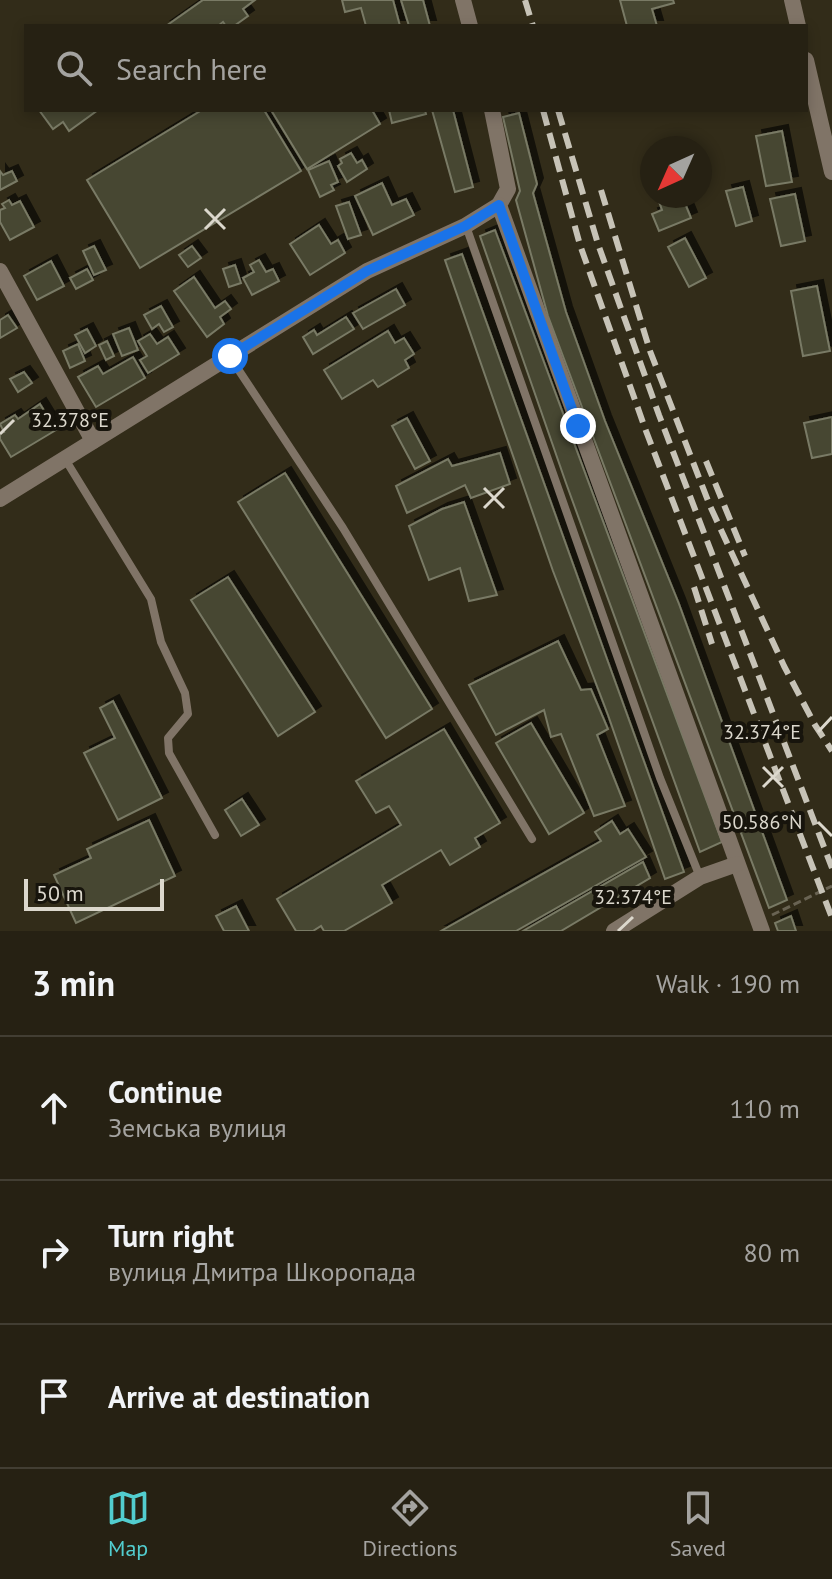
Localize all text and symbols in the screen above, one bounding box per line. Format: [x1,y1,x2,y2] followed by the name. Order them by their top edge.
[24,24,808,112] search box
[52,46,96,90] icon: search
[116,49,267,88] text: Search here
[640,136,712,208] north arrow
[212,338,248,374] route start
[31,407,109,433] text: 32.378°E
[560,408,596,444] route end
[723,719,801,745] text: 32.374°E
[722,809,802,835] text: 50.586°N
[24,875,164,911] scale bar
[36,879,84,907] text: 50 m
[594,884,672,910] text: 32.374°E
[32,961,115,1005] text: 3 min
[656,967,800,1000] text: Walk · 190 m
[108,1072,222,1111] text: Continue
[32,1086,76,1130] icon: ahead
[729,1092,800,1125] text: 110 m
[108,1111,287,1144] text: Земська вулиця
[108,1216,234,1255] text: Turn right
[32,1230,76,1274] icon: right
[744,1236,800,1269] text: 80 m
[108,1255,416,1288] text: вулиця Дмитра Шкоропада
[32,1374,76,1418] icon: arrive
[108,1377,370,1416] text: Arrive at destination
[106,1486,150,1562] tab: Map
[362,1486,458,1562] tab: Directions
[670,1486,726,1562] tab: Saved

